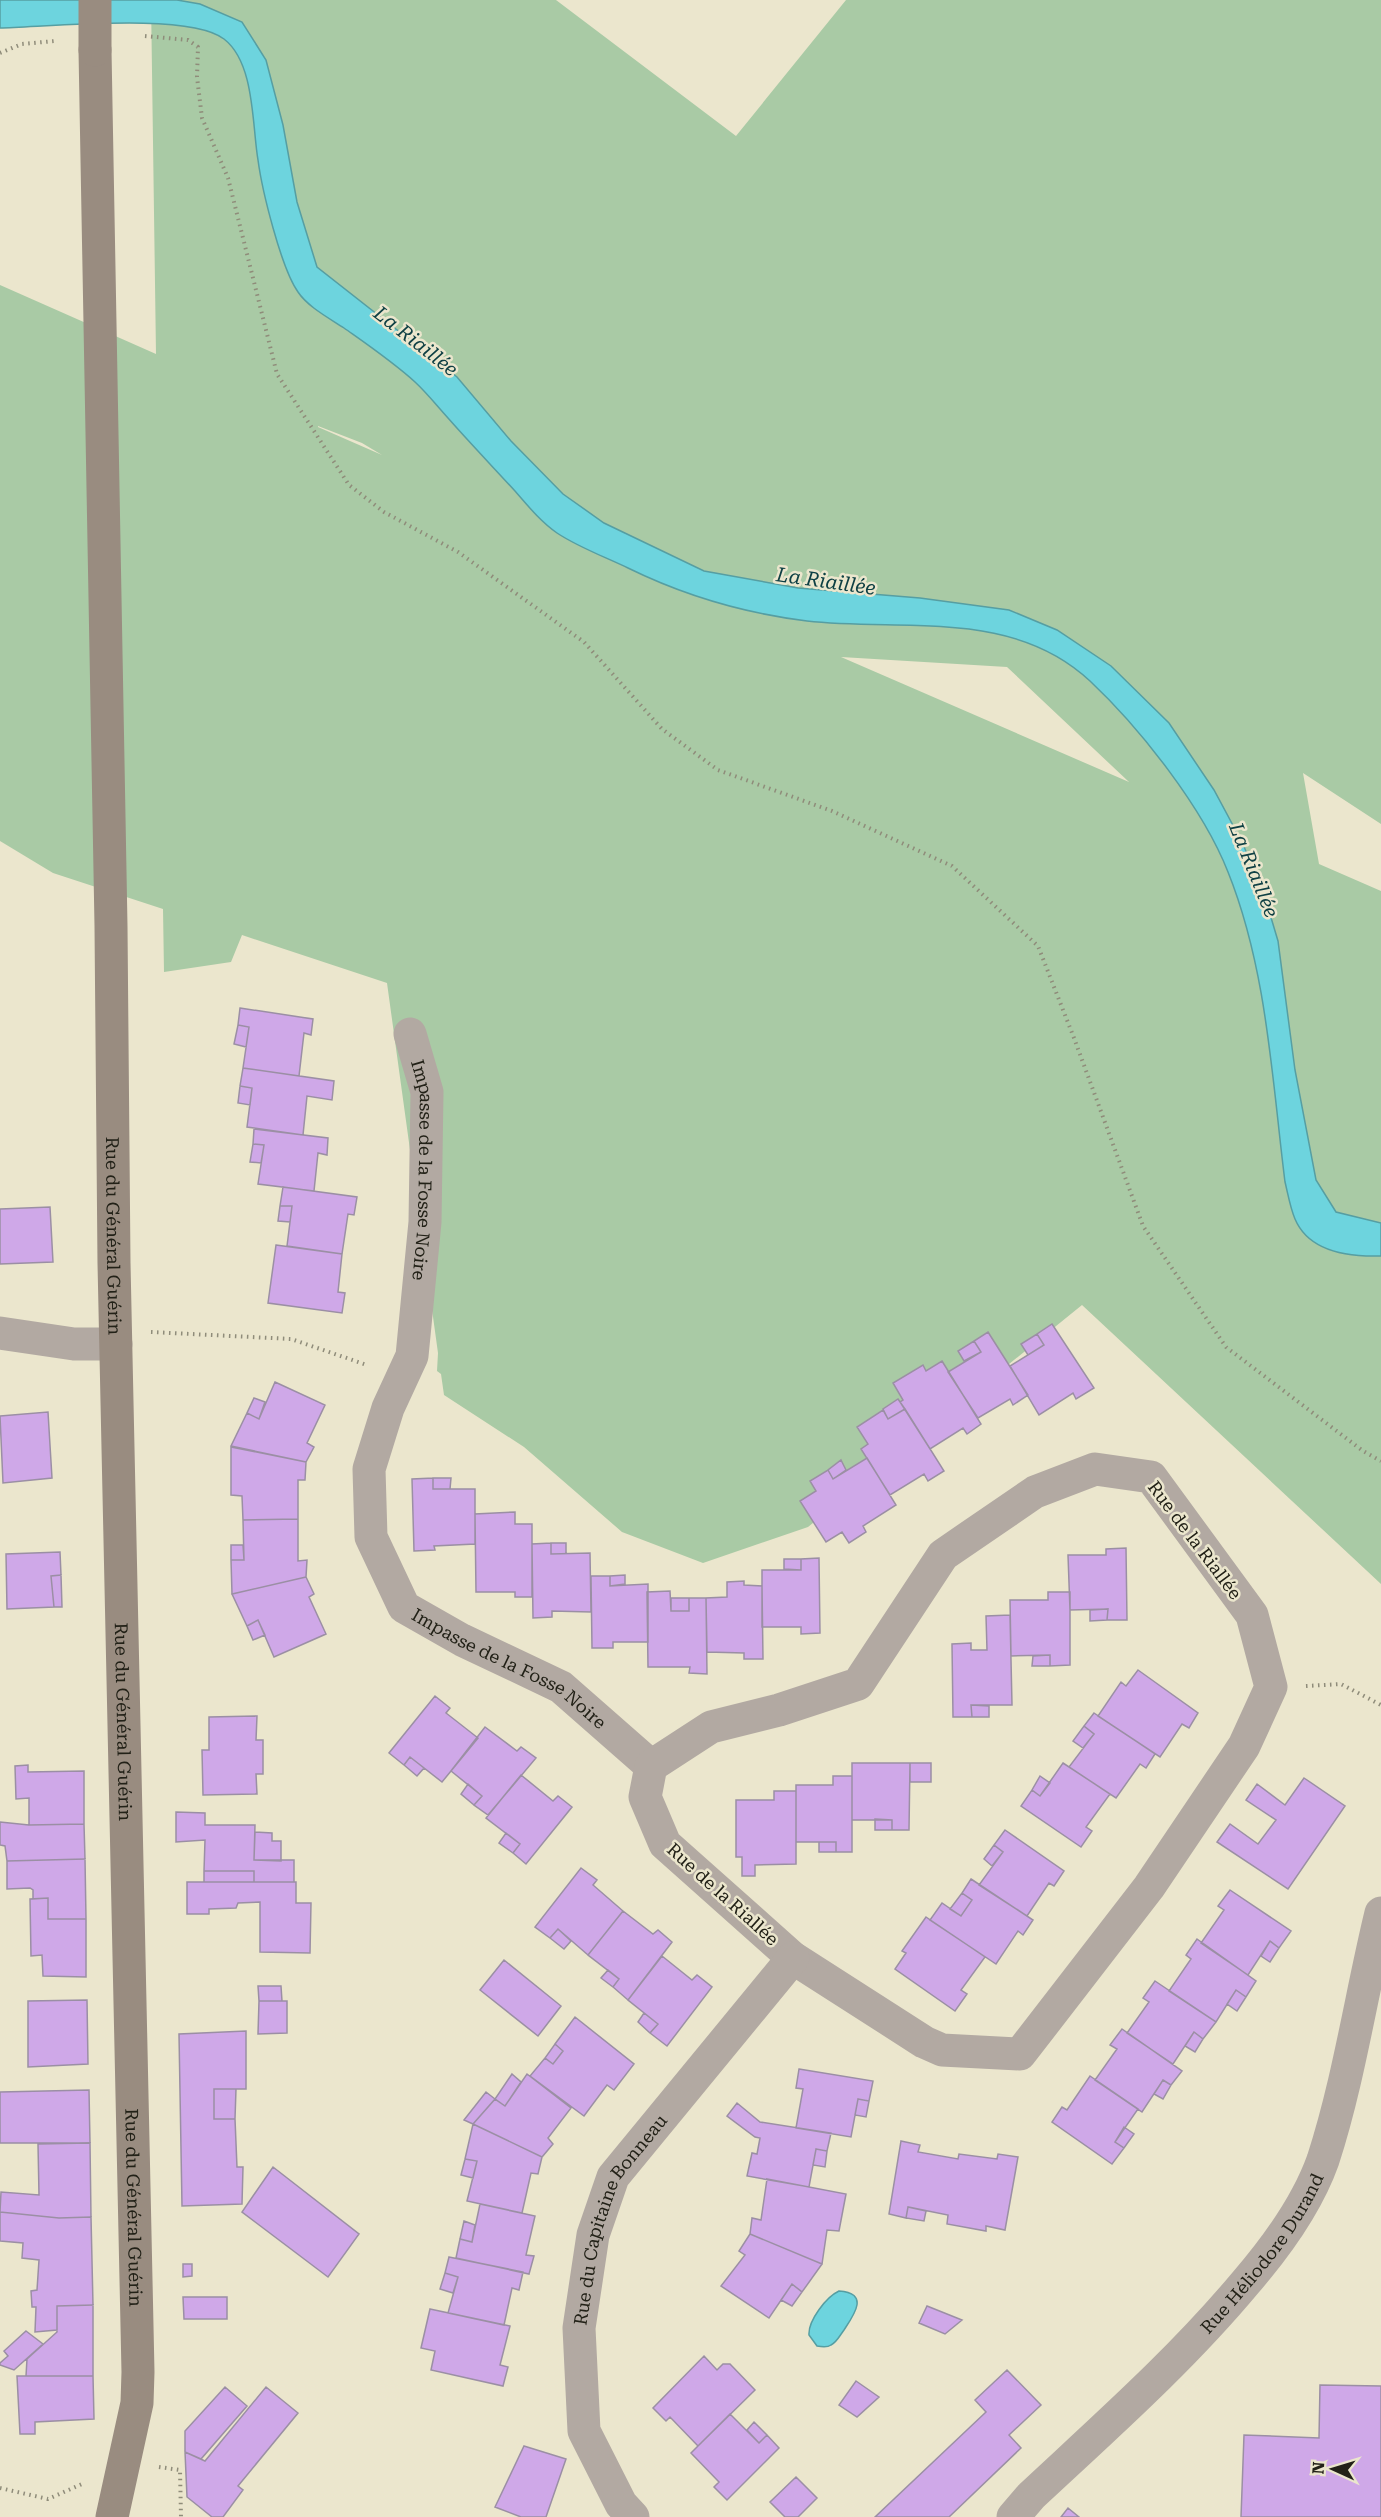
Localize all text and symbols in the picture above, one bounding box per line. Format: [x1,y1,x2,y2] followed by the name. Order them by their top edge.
[368,300,463,381] water label: La Riaillée
[774,562,877,600] water label: La Riaillée
[1224,818,1284,921] water label: La Riaillée
[407,1057,437,1282] street label: Impasse de la Fosse Noire
[102,1137,126,1336] street label: Rue du Général Guérin
[1144,1477,1246,1603] street label: Rue de la Riallée
[408,1603,611,1733] street label: Impasse de la Fosse Noire
[111,1622,137,1822] street label: Rue du Général Guérin
[663,1838,783,1950] street label: Rue de la Riallée
[122,2108,147,2307] street label: Rue du Général Guérin
[569,2110,671,2327] street label: Rue du Capitaine Bonneau
[1196,2169,1327,2337] street label: Rue Héliodore Durand
[1303,2439,1363,2499] north arrow
[1309,2461,1328,2475] text: N

